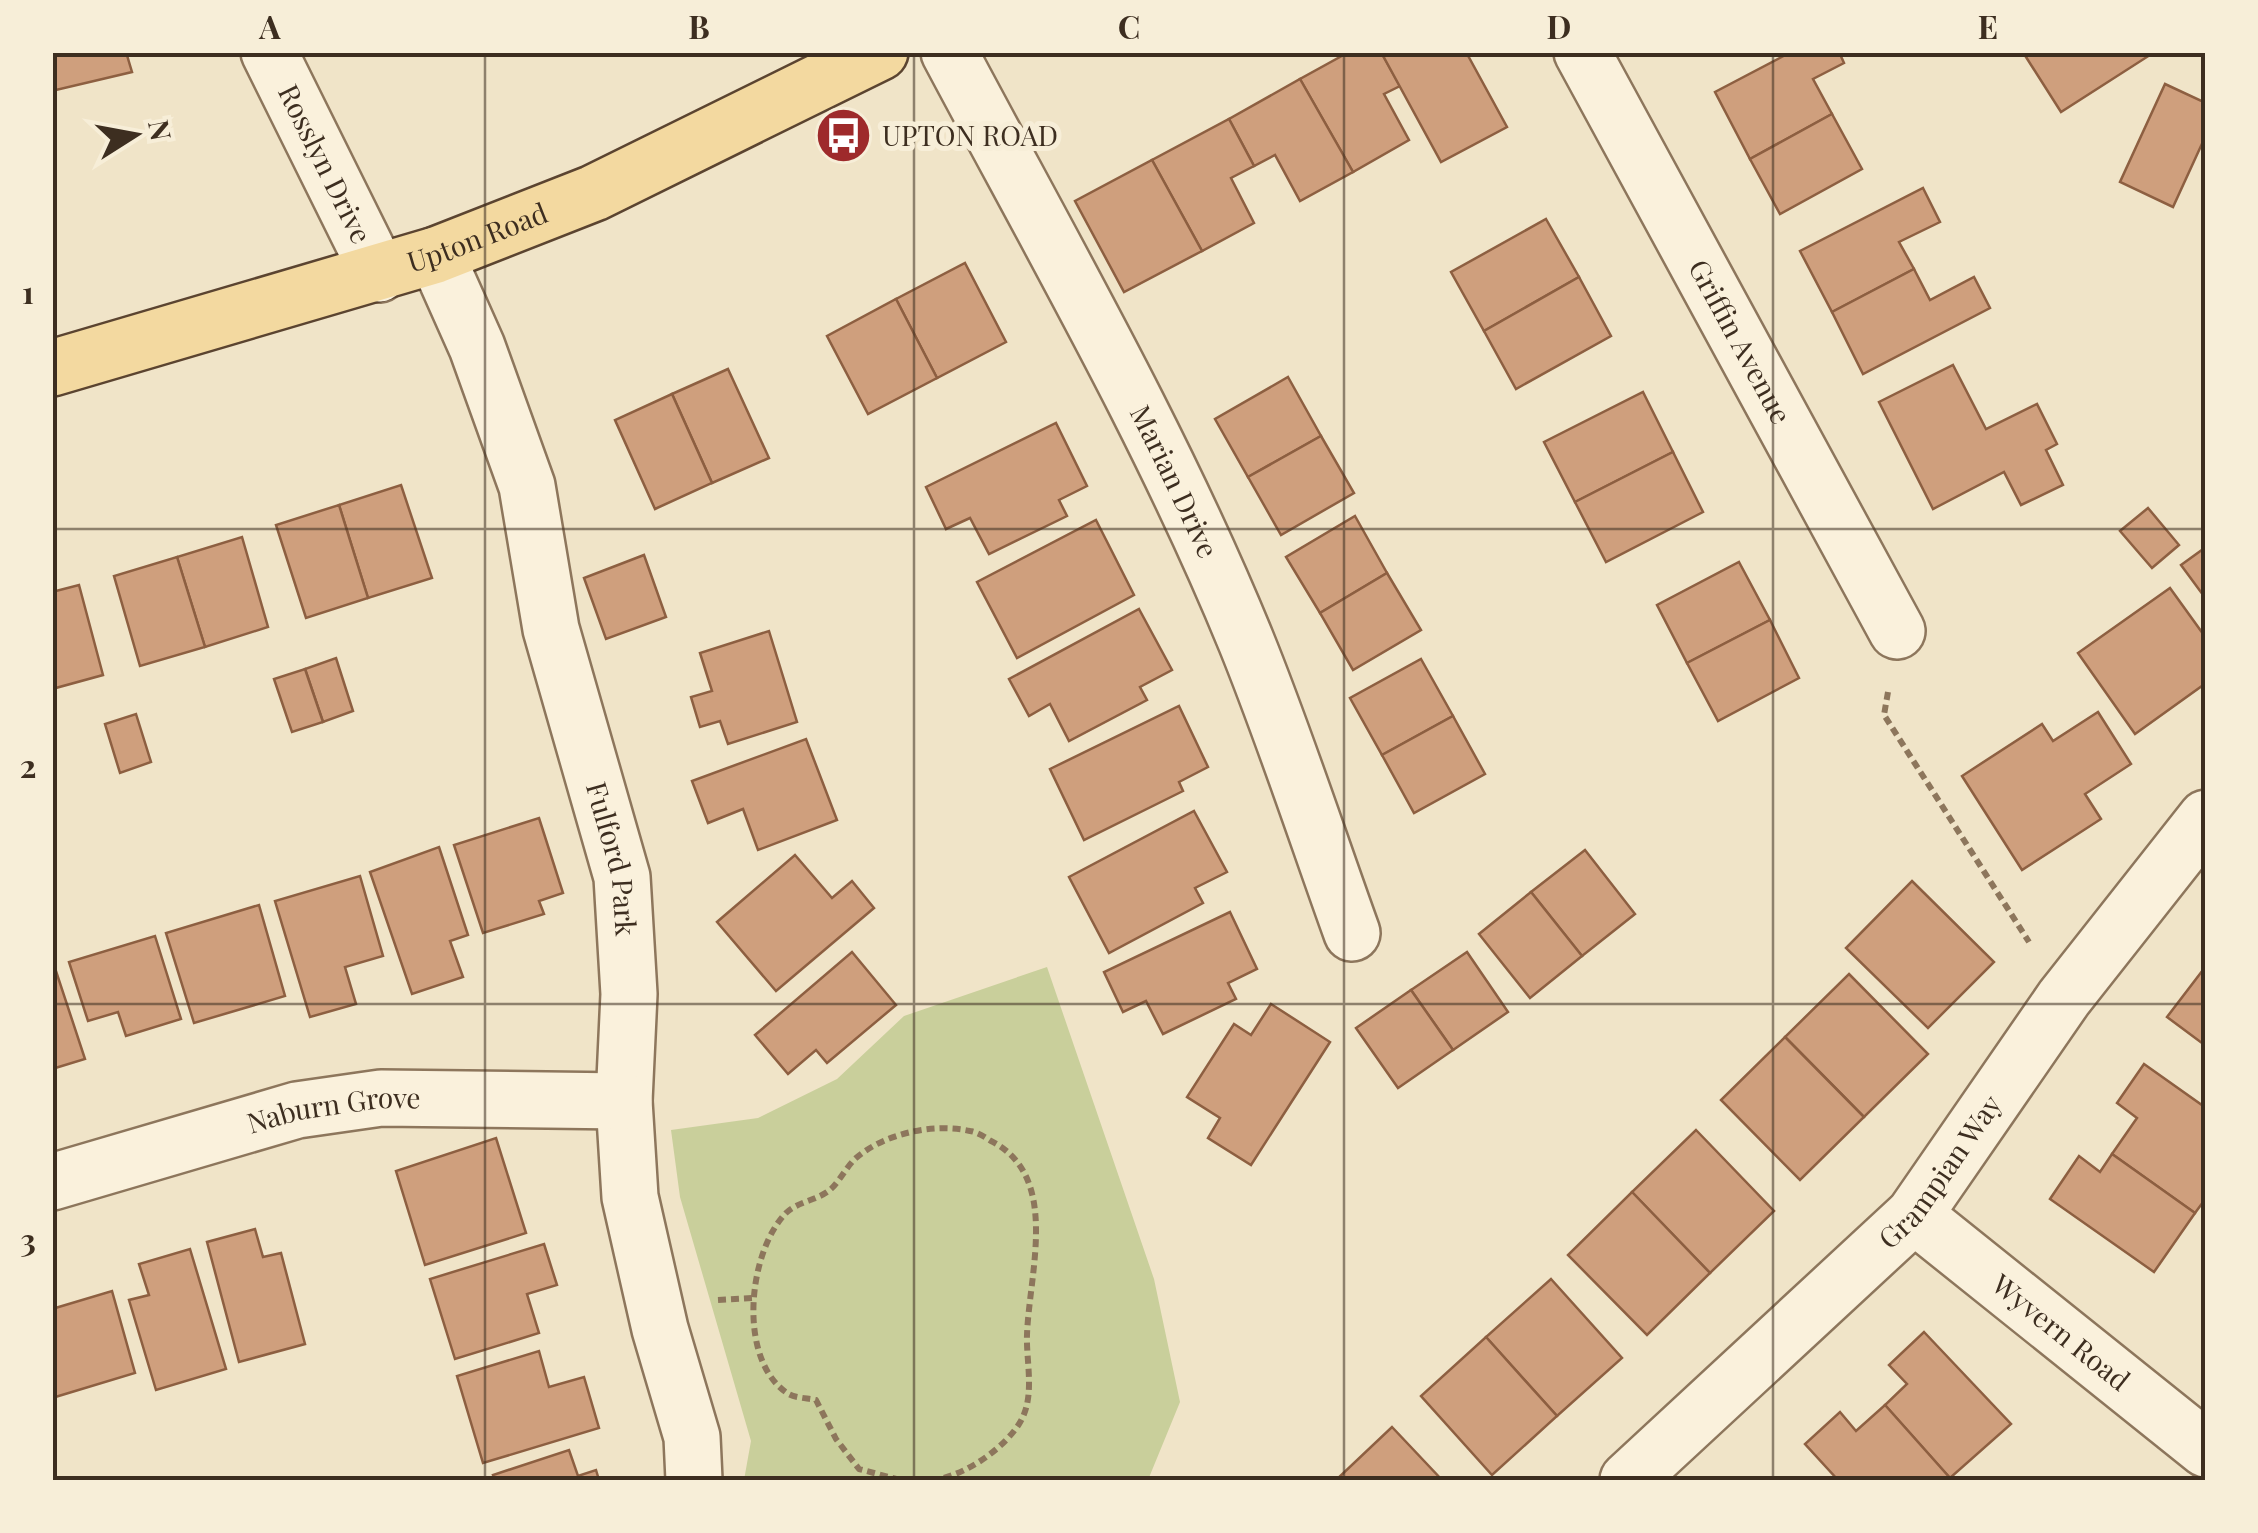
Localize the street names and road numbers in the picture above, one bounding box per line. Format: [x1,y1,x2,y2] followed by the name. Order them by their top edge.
[271,78,381,249] street label: Rosslyn Drive
[402,193,553,280] street label: Upton Road
[1681,252,1801,430] street label: Griffin Avenue
[1123,398,1228,563] street label: Marian Drive
[579,777,646,938] street label: Fulford Park
[242,1078,421,1141] street label: Naburn Grove
[1870,1087,2009,1256] street label: Grampian Way
[1984,1264,2138,1398] street label: Wyvern Road

